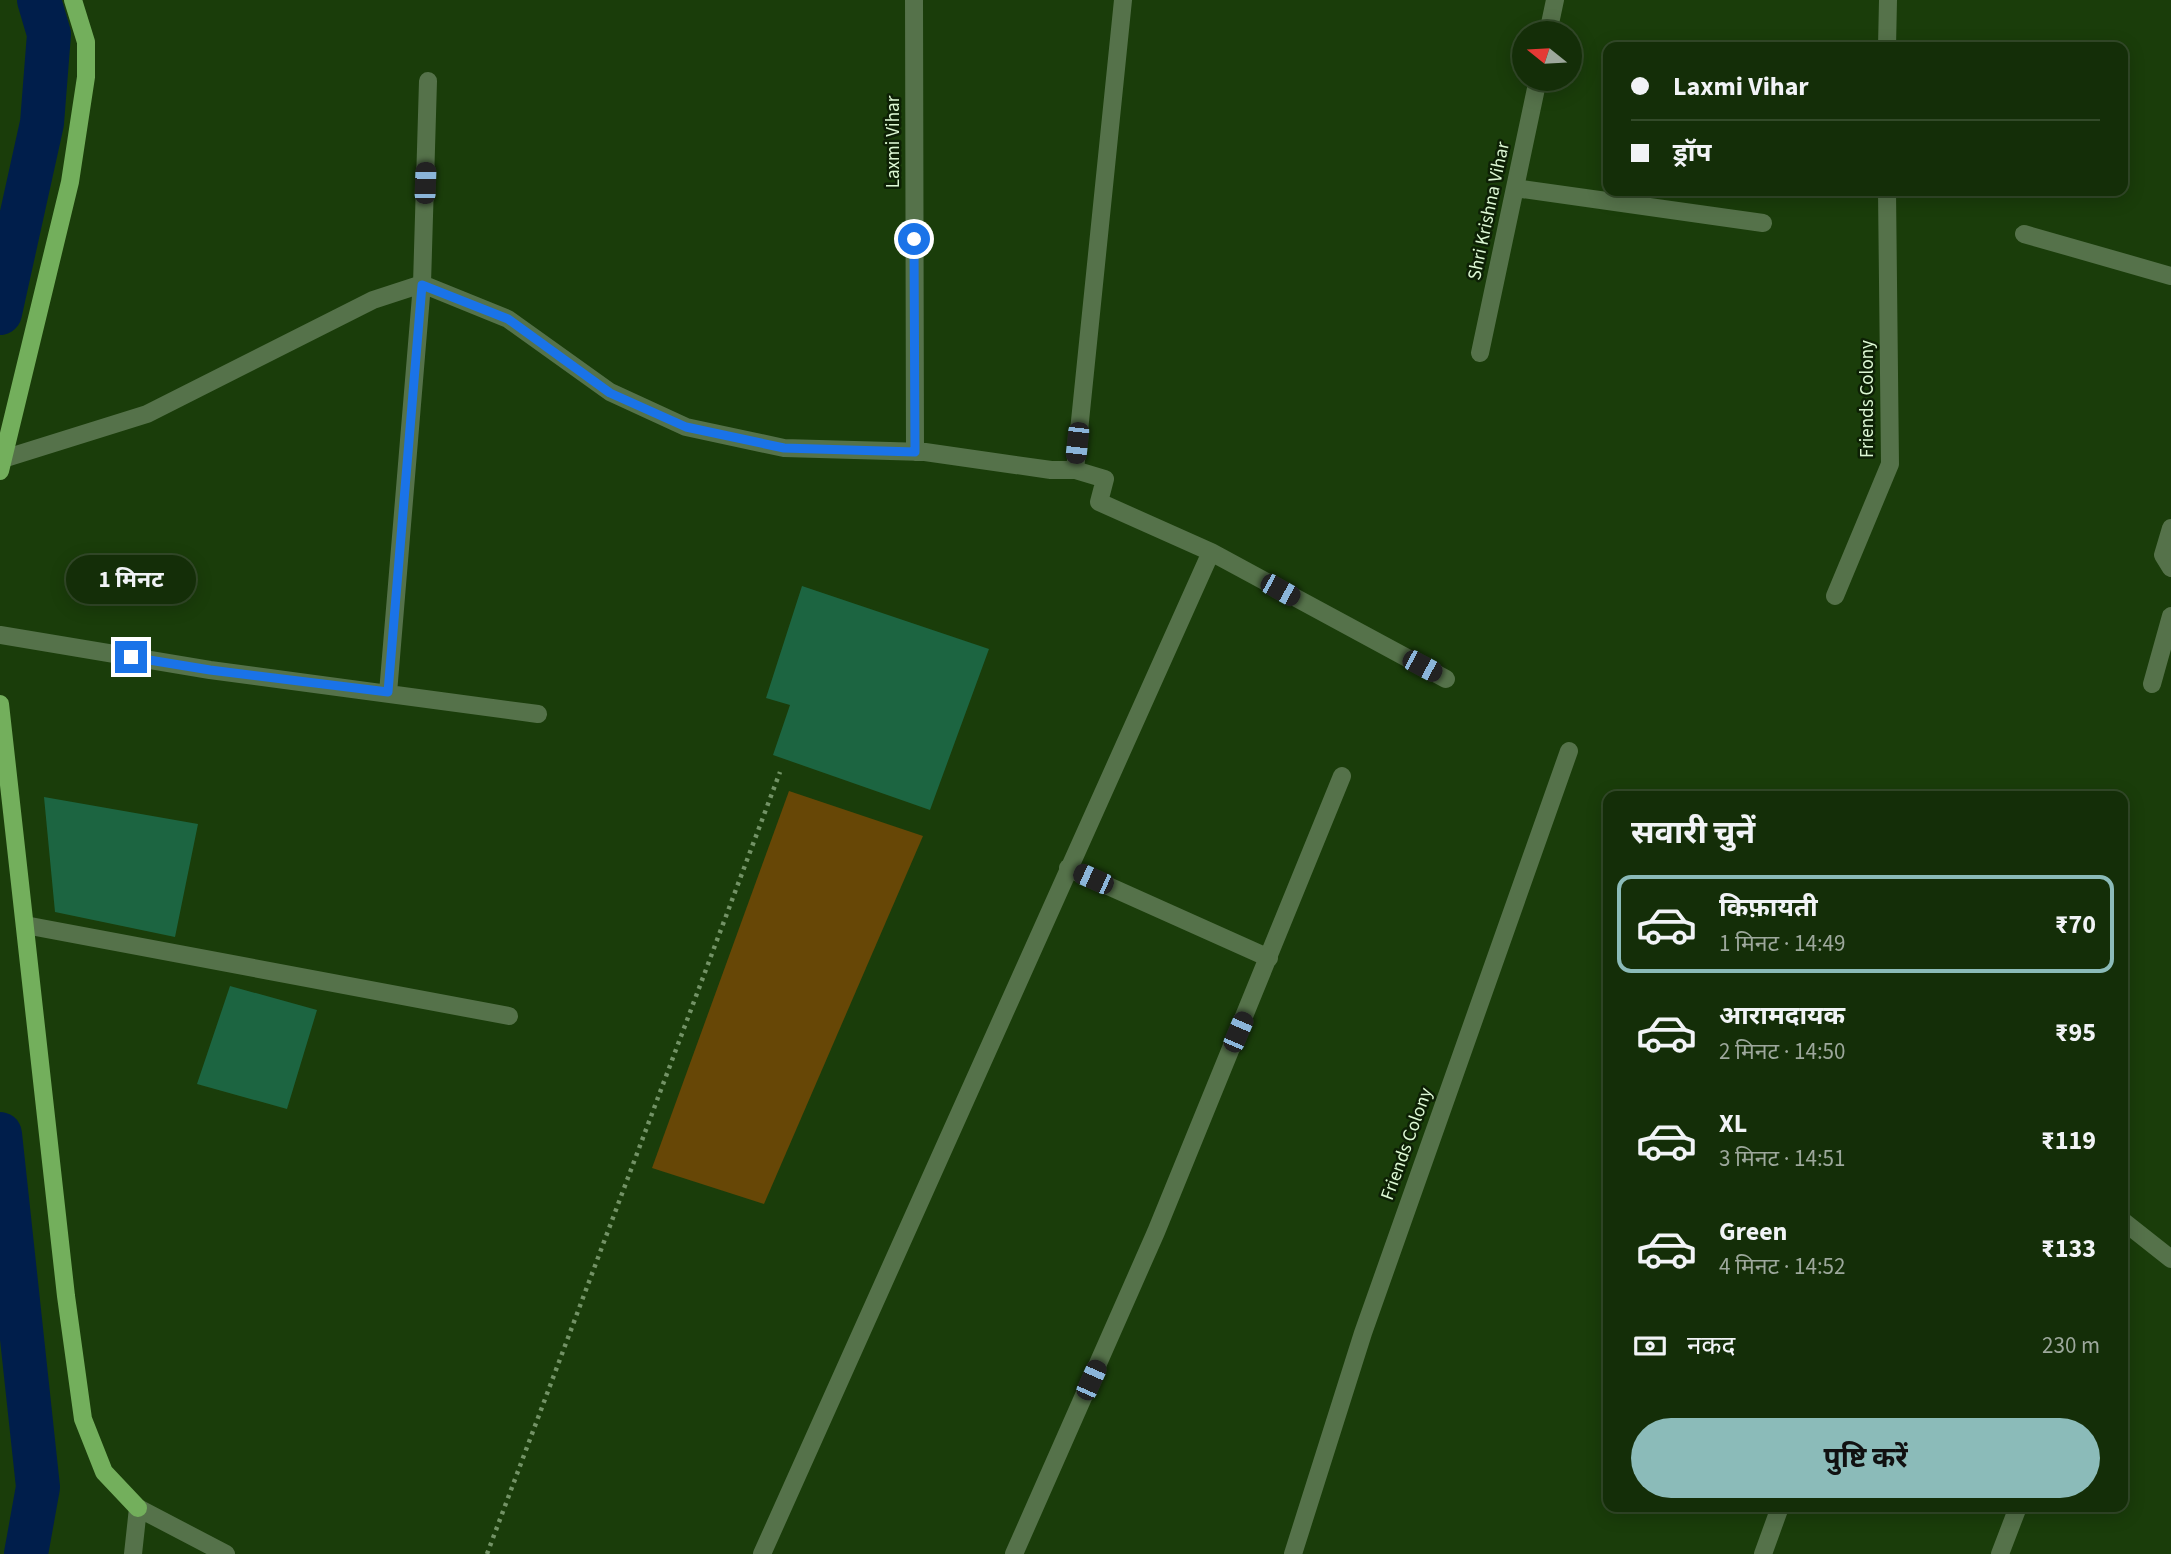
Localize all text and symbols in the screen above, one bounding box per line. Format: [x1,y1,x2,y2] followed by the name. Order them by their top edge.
[1512,21,1582,91] north arrow
[1512,21,1582,91] map controls
[1673,68,1809,105] text: Laxmi Vihar
[880,95,907,188] street label: Laxmi Vihar
[1673,134,1711,171] text: ड्रॉप
[1461,139,1517,283] street label: Shri Krishna Vihar
[414,162,437,204] car
[898,223,930,255] route start
[1854,340,1881,458] street label: Friends Colony
[1065,421,1090,465] car
[66,556,196,604] callout: 1 मिनट
[98,563,164,596] text: 1 मिनट
[1257,571,1304,609] car
[115,641,147,673] route end
[1399,647,1446,685] car
[1631,810,1755,856] text: सवारी चुनें
[1070,861,1117,897] car
[1719,889,1818,926] text: किफ़ायती
[1635,893,1698,956] icon: car
[2055,906,2096,943] text: ₹70
[1719,927,1845,960] text: 1 मिनट · 14:49
[1719,997,1845,1034] text: आरामदायक
[1635,1001,1698,1064] icon: car
[1221,1009,1256,1055] car
[2055,1014,2096,1051] text: ₹95
[1719,1035,1845,1068] text: 2 मिनट · 14:50
[1374,1084,1440,1204] street label: Friends Colony
[1719,1105,1747,1142] text: XL
[1635,1109,1698,1172] icon: car
[2041,1122,2096,1159] text: ₹119
[1719,1142,1845,1175] text: 3 मिनट · 14:51
[1719,1213,1787,1250] text: Green
[1635,1217,1698,1280] icon: car
[2041,1230,2096,1267] text: ₹133
[1719,1250,1845,1283] text: 4 मिनट · 14:52
[1631,1327,1669,1365] icon: cash
[1687,1327,1735,1364] text: नकद
[2042,1329,2100,1362] text: 230 m
[1073,1357,1110,1403] car
[1631,1418,2100,1498] button: पुष्टि करें

